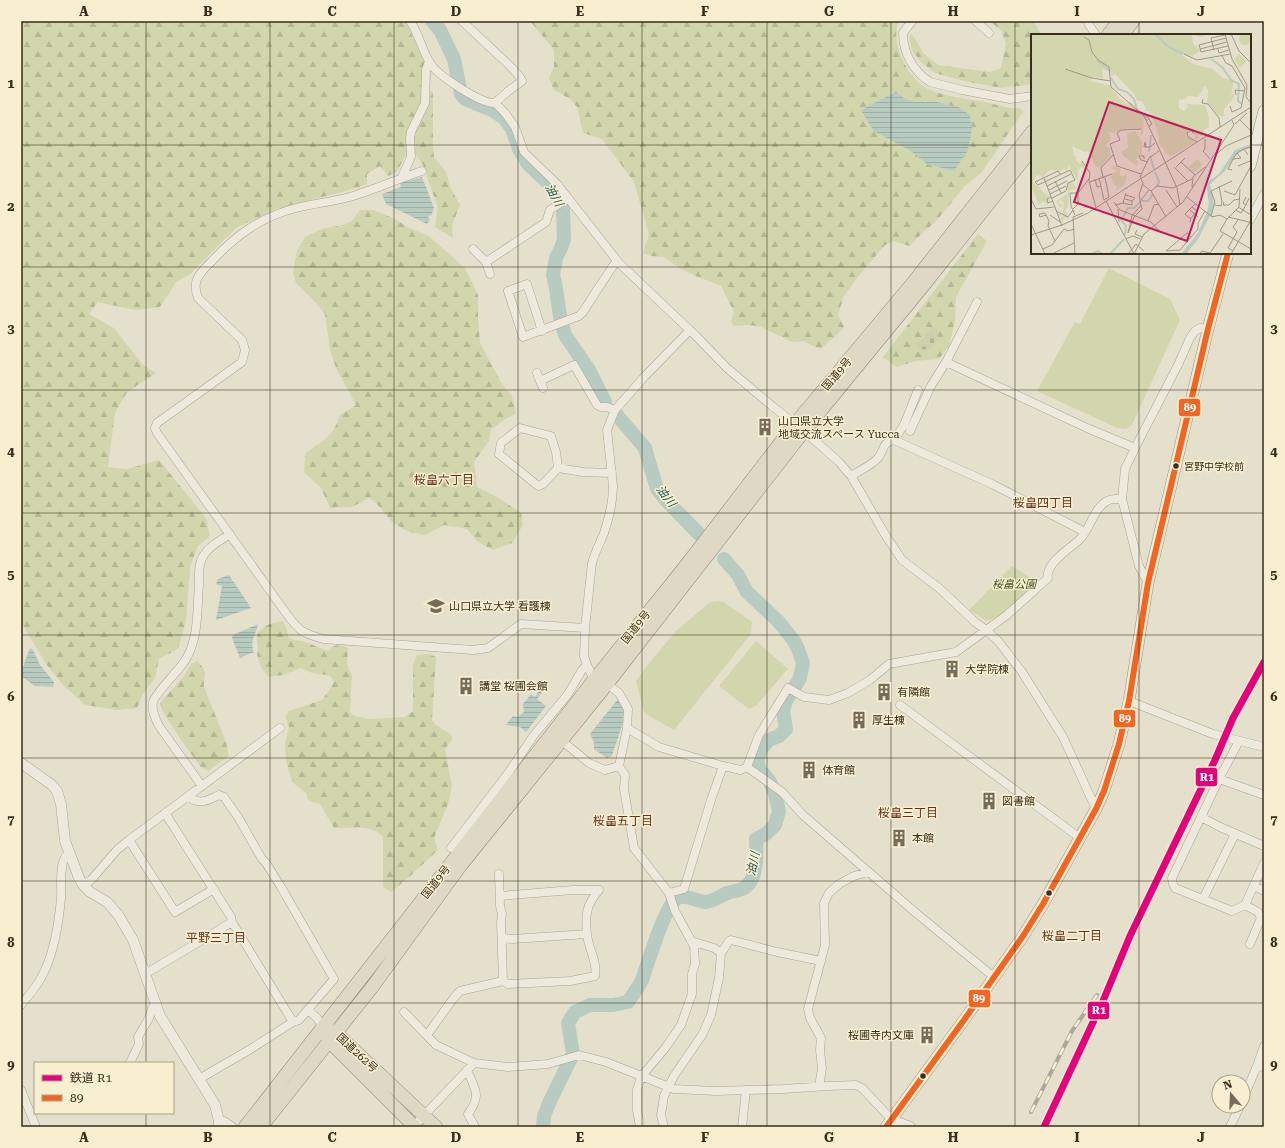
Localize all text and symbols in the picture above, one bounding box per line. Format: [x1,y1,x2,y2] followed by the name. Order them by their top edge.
[79,4,89,19] text: A
[203,4,213,19] text: B
[327,4,337,19] text: C
[451,4,461,19] text: D
[576,4,584,19] text: E
[701,4,709,19] text: F
[824,4,834,19] text: G
[948,4,959,19] text: H
[1074,4,1080,19] text: I
[1197,4,1205,19] text: J
[1031,34,1251,254] inset map
[7,76,15,91] text: 1
[1270,76,1278,91] text: 1
[542,181,567,211] water label: 油川
[7,199,15,214] text: 2
[1270,199,1278,214] text: 2
[7,321,15,336] text: 3
[1270,321,1278,336] text: 3
[819,355,855,393] street label: 国道9号
[1178,398,1201,417] line badge: 89
[1184,401,1196,414] text: 89
[778,415,900,441] place label: 山口県立大学 地域交流スペース Yucca
[755,417,775,437] building icon: 山口県立大学 地域交流スペース Yucca
[7,444,15,459] text: 4
[1270,444,1278,459] text: 4
[1171,461,1181,471] marker: 宮野中学校前
[1184,461,1244,472] place label: 宮野中学校前
[414,473,474,487] district label: 桜畠六丁目
[653,482,680,511] water label: 油川
[1013,496,1073,510] district label: 桜畠四丁目
[7,567,15,582] text: 5
[1270,567,1278,582] text: 5
[992,578,1038,591] park label: 桜畠公園
[426,596,446,616] school or university icon: 山口県立大学 看護棟
[449,600,551,613] place label: 山口県立大学 看護棟
[619,608,653,646] street label: 国道9号
[942,659,962,679] building icon: 大学院棟
[965,663,1009,676] place label: 大学院棟
[456,676,476,696] building icon: 講堂 桜圃会館
[479,680,548,693] place label: 講堂 桜圃会館
[874,682,894,702] building icon: 有隣館
[897,686,930,699] place label: 有隣館
[7,689,15,704] text: 6
[1270,689,1278,704] text: 6
[1113,709,1136,728] line badge: 89
[849,710,869,730] building icon: 厚生棟
[1119,712,1131,725] text: 89
[872,714,905,727] place label: 厚生棟
[799,760,819,780] building icon: 体育館
[822,764,855,777] place label: 体育館
[1195,767,1218,787] line badge: R1
[1200,771,1214,784] text: R1
[979,791,999,811] building icon: 図書館
[1002,795,1035,808] place label: 図書館
[878,806,938,820] district label: 桜畠三丁目
[7,812,15,827] text: 7
[1270,812,1278,827] text: 7
[593,814,653,828] district label: 桜畠五丁目
[889,828,909,848] building icon: 本館
[912,832,934,845] place label: 本館
[744,849,763,877] water label: 油川
[419,863,453,901] street label: 国道9号
[1044,888,1054,898] unlabelled marker
[1042,929,1102,943] district label: 桜畠二丁目
[186,931,246,945] district label: 平野三丁目
[7,935,15,950] text: 8
[1270,935,1278,950] text: 8
[968,989,991,1008] line badge: 89
[973,992,985,1005] text: 89
[1087,1001,1110,1020] line badge: R1
[1092,1004,1106,1017] text: R1
[917,1025,937,1045] building icon: 桜圃寺内文庫
[848,1029,914,1042] place label: 桜圃寺内文庫
[334,1031,380,1075] street label: 国道262号
[7,1057,15,1072] text: 9
[1270,1057,1278,1072] text: 9
[34,1062,174,1114] legend
[70,1071,112,1085] text: 鉄道 R1
[918,1071,928,1081] unlabelled marker
[1211,1074,1251,1114] north arrow
[1222,1077,1235,1093] text: N
[70,1091,84,1105] text: 89
[79,1130,89,1145] text: A
[203,1130,213,1145] text: B
[327,1130,337,1145] text: C
[451,1130,461,1145] text: D
[576,1130,584,1145] text: E
[701,1130,709,1145] text: F
[824,1130,834,1145] text: G
[948,1130,959,1145] text: H
[1074,1130,1080,1145] text: I
[1197,1130,1205,1145] text: J

